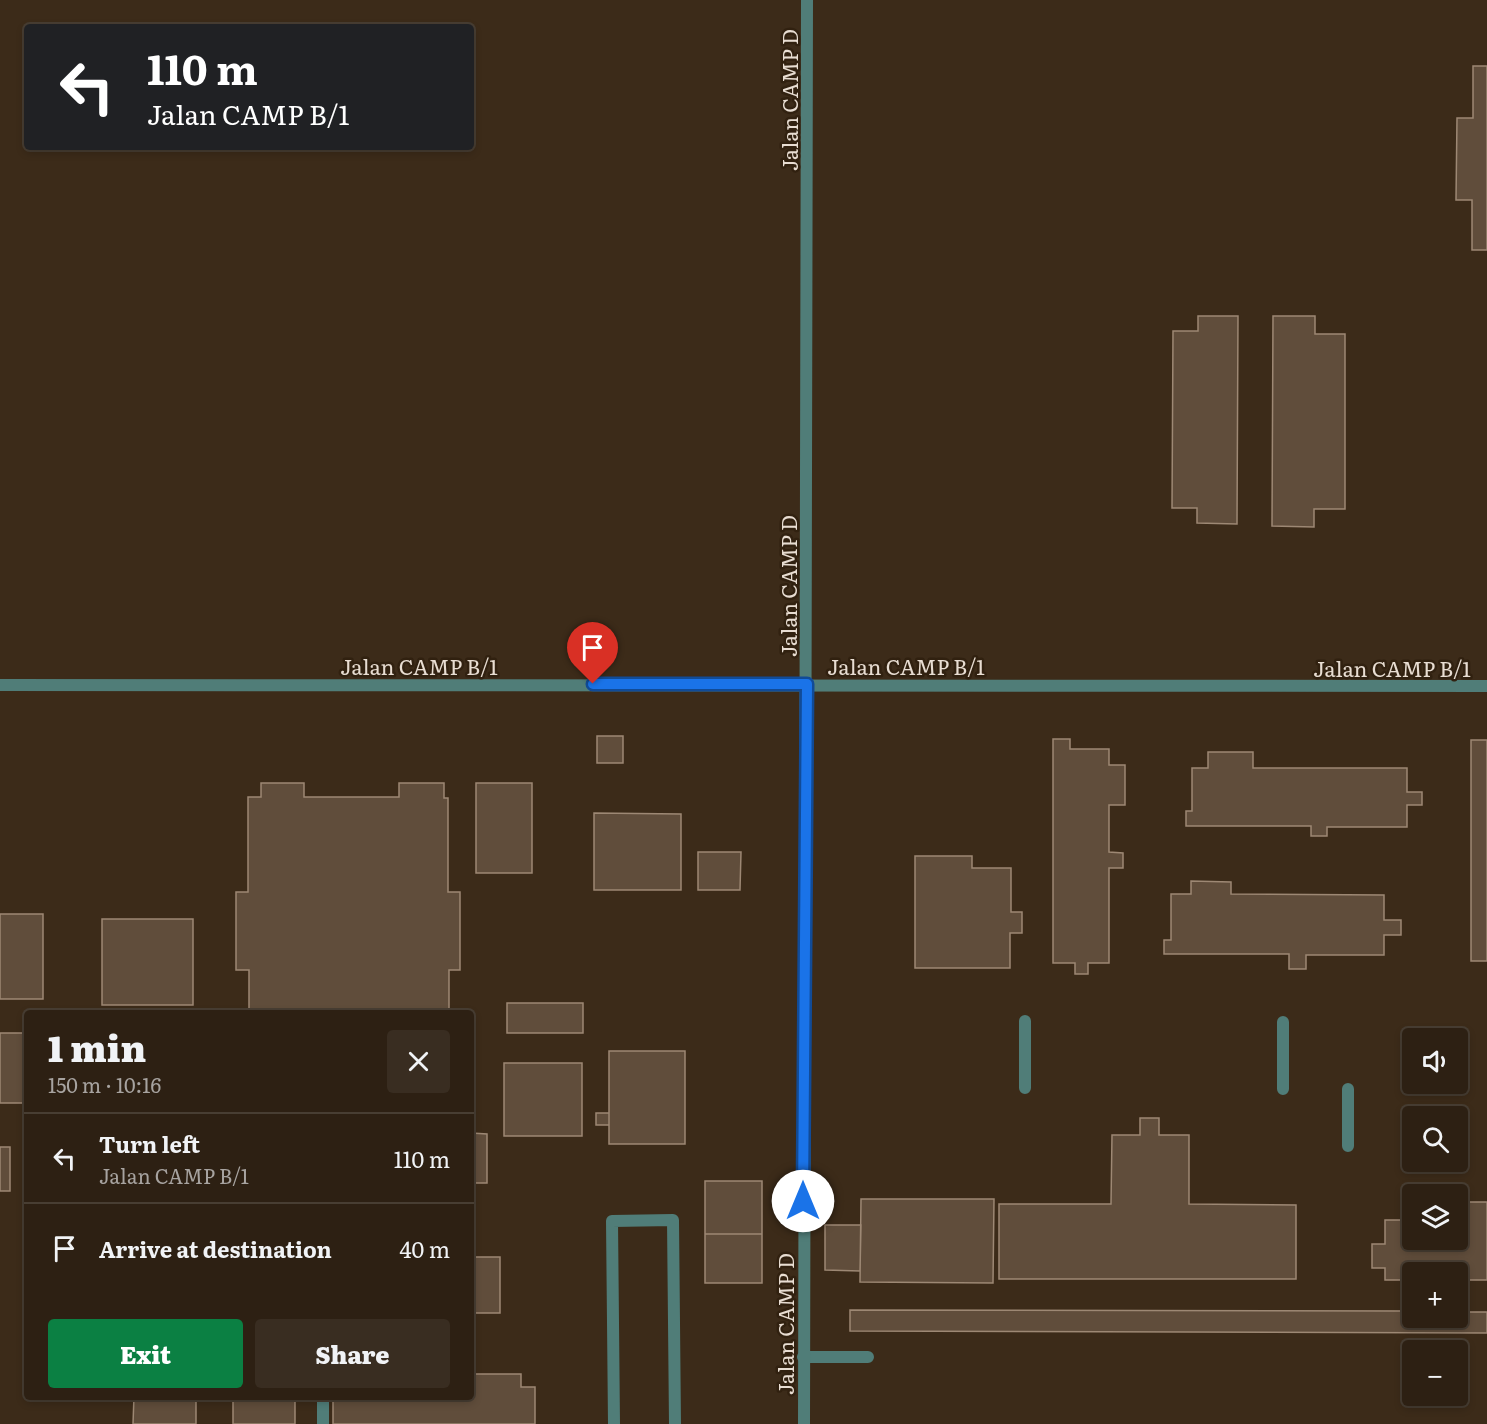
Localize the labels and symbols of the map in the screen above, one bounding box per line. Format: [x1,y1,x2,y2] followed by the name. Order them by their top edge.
[773,29,804,171] street label: Jalan CAMP D
[772,515,803,657] street label: Jalan CAMP D
[567,622,618,684] pin
[340,650,498,681] street label: Jalan CAMP B/1
[827,650,985,681] street label: Jalan CAMP B/1
[1313,652,1471,683] street label: Jalan CAMP B/1
[771,1169,835,1233] position arrow
[769,1253,800,1395] street label: Jalan CAMP D

